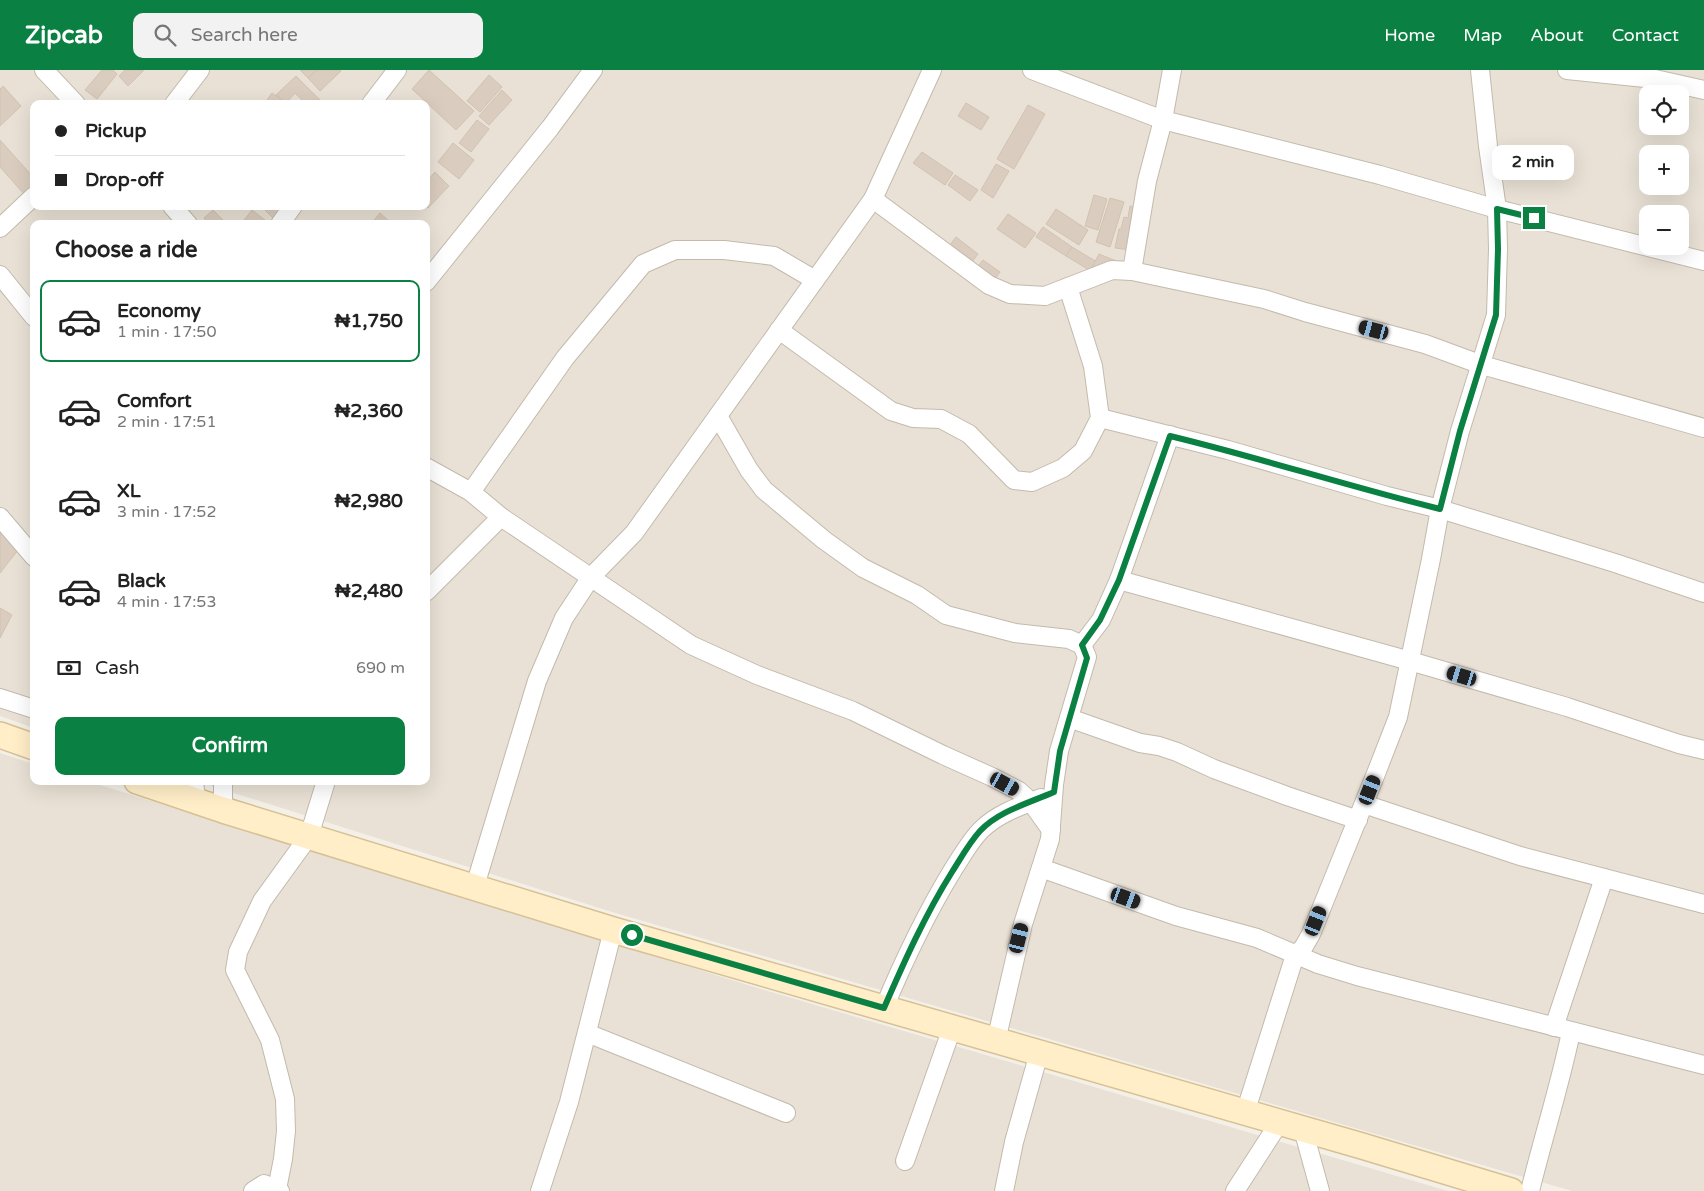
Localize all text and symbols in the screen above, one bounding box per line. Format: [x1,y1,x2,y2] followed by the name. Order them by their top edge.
[133,13,483,58] search box
[25,21,103,50] text: Zipcab
[151,21,179,49] icon: search
[191,24,298,46] text: Search here
[1384,24,1435,46] text: Home
[1463,24,1502,46] text: Map
[1530,24,1584,46] text: About
[1612,24,1679,46] text: Contact
[1639,85,1689,255] map controls
[1639,85,1689,135] button: locate
[85,120,146,142] text: Pickup
[1639,145,1689,195] button: +
[1493,146,1575,180] callout: 2 min
[1512,152,1554,172] text: 2 min
[85,169,164,191] text: Drop-off
[1639,205,1689,255] button: −
[1523,207,1545,229] route end
[55,237,198,263] text: Choose a ride
[57,299,102,344] icon: car
[117,300,201,322] text: Economy
[335,310,403,332] text: ₦1,750
[1357,319,1390,341] car
[117,322,216,342] text: 1 min · 17:50
[57,389,102,434] icon: car
[117,390,191,412] text: Comfort
[334,400,403,422] text: ₦2,360
[117,412,216,432] text: 2 min · 17:51
[57,479,102,524] icon: car
[117,480,141,502] text: XL
[334,490,403,512] text: ₦2,980
[117,502,216,522] text: 3 min · 17:52
[57,569,102,614] icon: car
[117,570,166,592] text: Black
[335,580,403,602] text: ₦2,480
[117,592,216,612] text: 4 min · 17:53
[55,654,83,682] icon: cash
[95,657,140,679] text: Cash
[356,658,405,678] text: 690 m
[1445,664,1478,688] car
[55,717,405,775] button: Confirm
[988,770,1021,798] car
[1357,773,1382,807] car
[1109,886,1142,910] car
[1303,904,1328,938] car
[1008,922,1029,954] car
[621,924,643,946] route start

